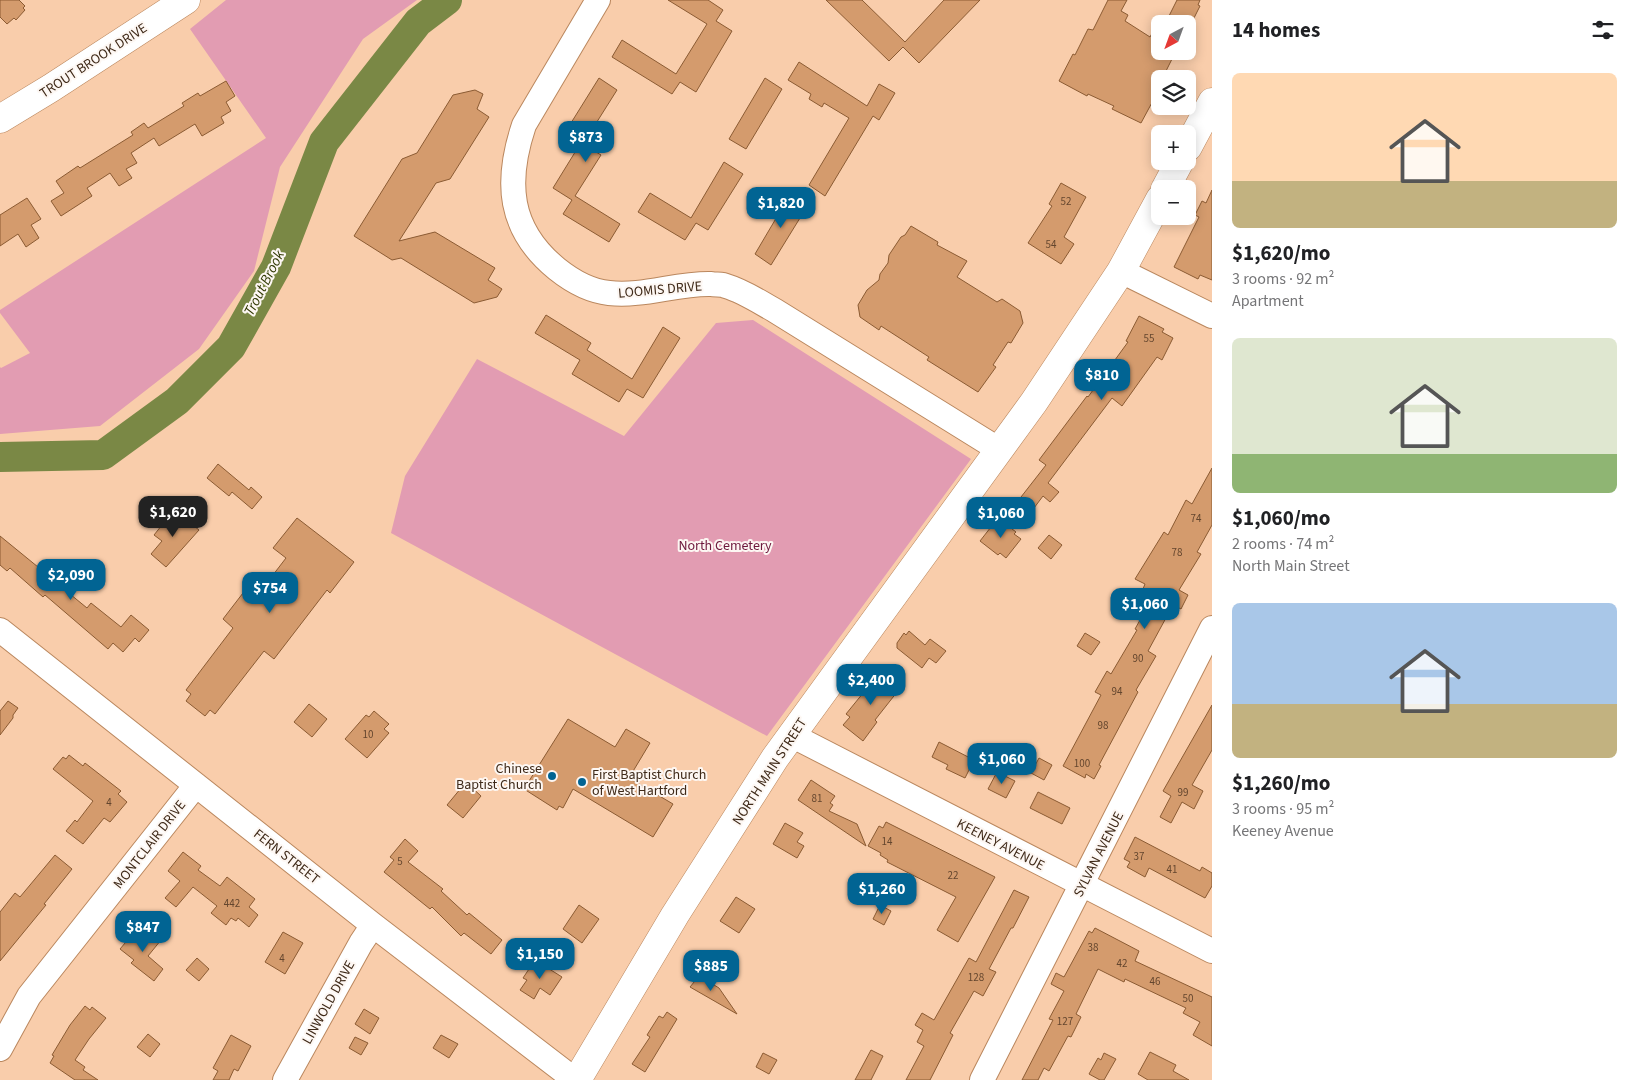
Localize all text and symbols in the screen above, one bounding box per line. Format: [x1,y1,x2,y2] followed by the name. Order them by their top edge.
[1151,15,1196,60] north arrow
[1151,15,1196,225] map controls
[1232,15,1320,45] text: 14 homes
[1589,16,1617,44] icon: filters
[36,19,151,103] street label: TROUT BROOK DRIVE
[1151,70,1196,115] button: layers
[1380,106,1470,196] icon: home
[556,120,616,163] pin: $873
[1151,125,1196,170] button: +
[569,126,603,148] text: $873
[1151,180,1196,225] button: −
[740,186,822,229] pin: $1,820
[757,192,805,214] text: $1,820
[1061,194,1071,209] house number: 52
[1046,237,1057,252] house number: 54
[1232,238,1331,268] text: $1,620/mo
[239,246,290,320] water label: Trout Brook
[1232,268,1334,290] text: 3 rooms · 92 m²
[617,276,703,304] street label: LOOMIS DRIVE
[1232,290,1304,312] text: Apartment
[1144,331,1154,346] house number: 55
[1072,358,1132,401] pin: $810
[1085,364,1119,386] text: $810
[1380,371,1470,461] icon: home
[132,496,214,538] pin: $1,620
[960,496,1042,539] pin: $1,060
[149,501,197,523] text: $1,620
[977,502,1025,524] text: $1,060
[1232,503,1331,533] text: $1,060/mo
[1191,511,1202,526] house number: 74
[1232,533,1334,555] text: 2 rooms · 74 m²
[678,536,772,556] park label: North Cemetery
[1172,545,1183,560] house number: 78
[1232,555,1350,577] text: North Main Street
[30,558,112,601] pin: $2,090
[47,564,95,586] text: $2,090
[240,572,300,614] pin: $754
[253,577,287,599] text: $754
[1104,588,1186,630] pin: $1,060
[1121,593,1169,615] text: $1,060
[1380,636,1470,726] icon: home
[1133,651,1143,666] house number: 90
[830,664,912,706] pin: $2,400
[847,669,895,691] text: $2,400
[1112,684,1123,699] house number: 94
[728,714,812,829] street label: NORTH MAIN STREET
[1098,718,1109,733] house number: 98
[363,727,373,742] house number: 10
[961,742,1043,785] pin: $1,060
[978,748,1026,770] text: $1,060
[1074,756,1090,771] house number: 100
[456,759,542,795] place label: Chinese Baptist Church
[592,765,706,801] place label: First Baptist Church of West Hartford
[1232,768,1331,798] text: $1,260/mo
[546,770,558,782] marker: Chinese Baptist Church
[576,776,588,788] marker: First Baptist Church of West Hartford
[1178,785,1188,800] house number: 99
[812,791,822,806] house number: 81
[106,795,112,810] house number: 4
[109,796,191,893] street label: MONTCLAIR DRIVE
[1232,798,1334,820] text: 3 rooms · 95 m²
[1069,808,1129,901] street label: SYLVAN AVENUE
[953,814,1048,876] street label: KEENEY AVENUE
[1232,820,1334,842] text: Keeney Avenue
[249,825,324,889] street label: FERN STREET
[882,834,893,849] house number: 14
[1134,849,1144,864] house number: 37
[397,854,403,869] house number: 5
[1167,862,1177,877] house number: 41
[948,868,958,883] house number: 22
[841,872,923,915] pin: $1,260
[858,878,906,900] text: $1,260
[224,896,240,911] house number: 442
[113,910,173,953] pin: $847
[126,916,160,938] text: $847
[499,938,581,980] pin: $1,150
[1088,940,1099,955] house number: 38
[516,943,564,965] text: $1,150
[681,950,741,992] pin: $885
[279,951,285,966] house number: 4
[694,955,728,977] text: $885
[1117,956,1127,971] house number: 42
[298,957,360,1048] street label: LINWOLD DRIVE
[968,970,985,985] house number: 128
[1150,974,1161,989] house number: 46
[1183,991,1193,1006] house number: 50
[1057,1014,1073,1029] house number: 127

